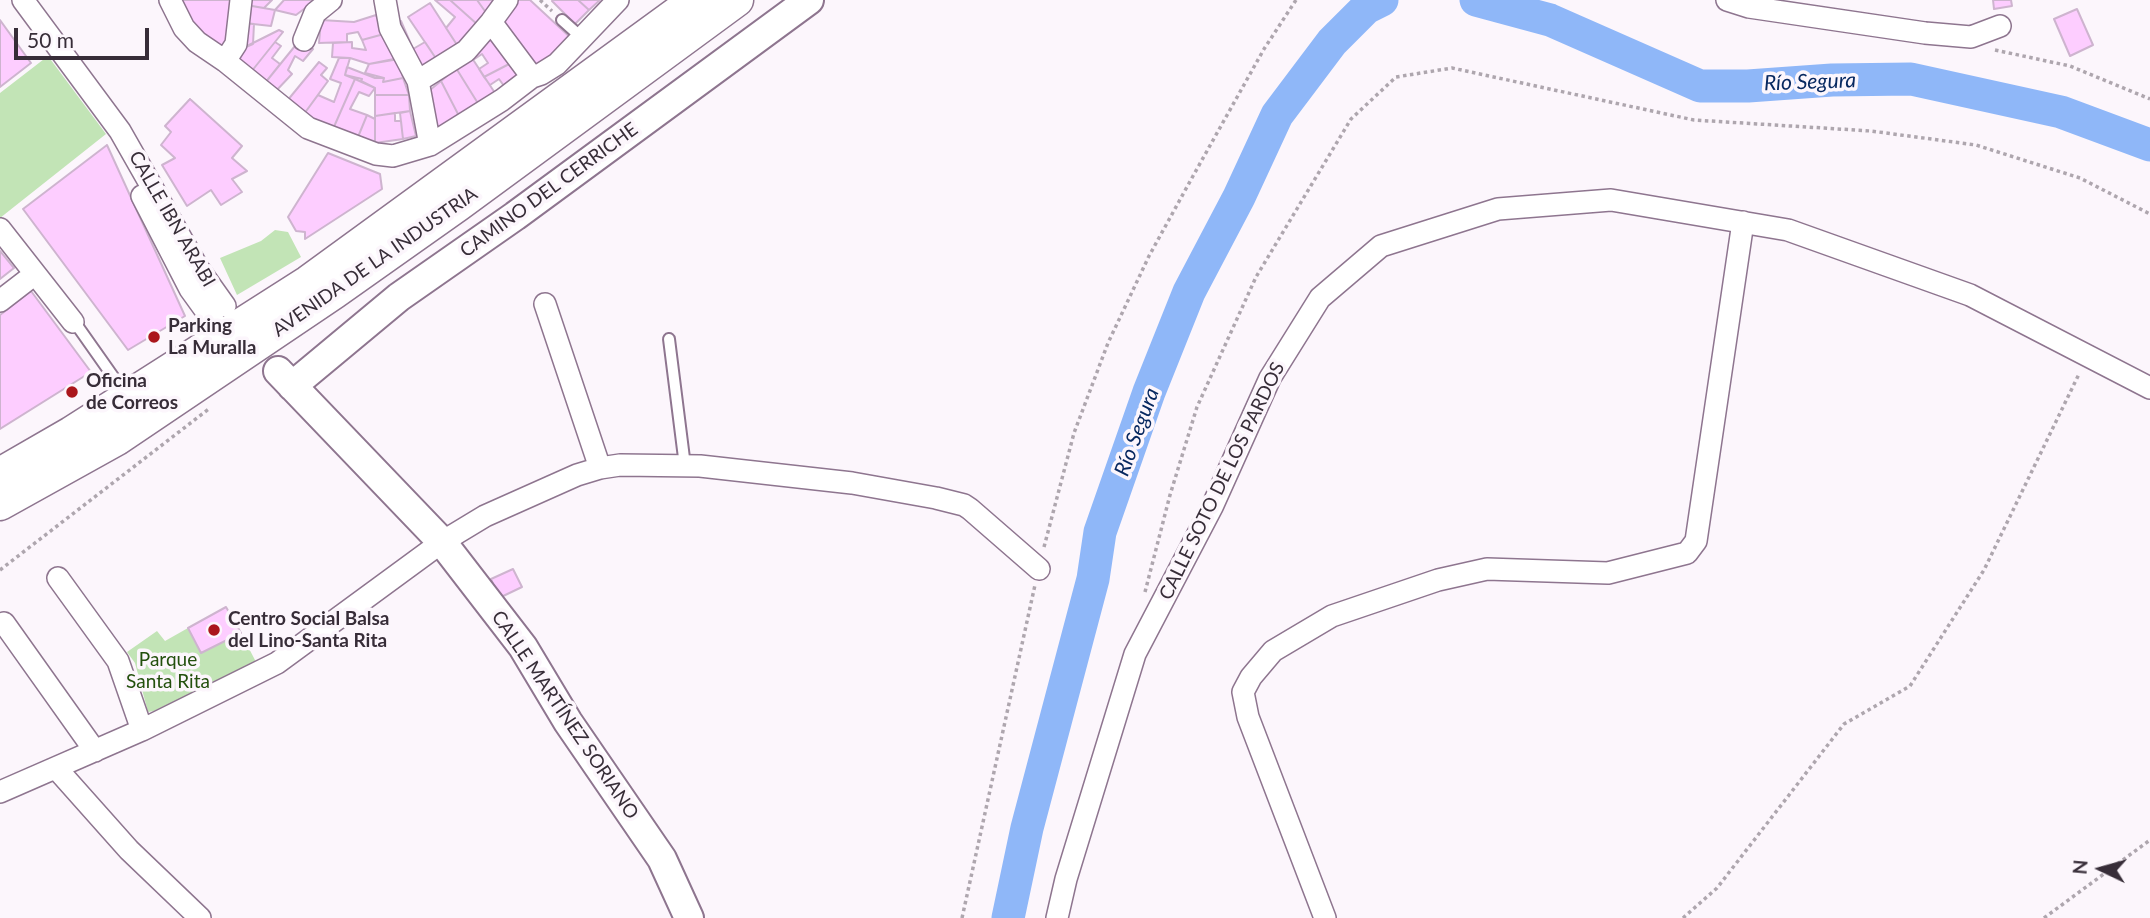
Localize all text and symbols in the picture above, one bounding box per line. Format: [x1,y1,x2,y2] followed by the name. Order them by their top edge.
[18,14,152,58] scale bar
[27,27,74,52] text: 50 m
[1764,68,1856,96] water label: Río Segura
[456,118,642,262] street label: CAMINO DEL CERRICHE
[124,147,220,291] street label: CALLE IBN ARABI
[268,182,482,342] street label: AVENIDA DE LA INDUSTRIA
[168,315,256,359] place label: Parking La Muralla
[146,329,162,345] marker: Parking La Muralla
[1154,358,1290,604] street label: CALLE SOTO DE LOS PARDOS
[86,370,178,414] place label: Oficina de Correos
[64,384,80,400] marker: Oficina de Correos
[1109,384,1165,480] water label: Río Segura
[487,606,643,824] street label: CALLE MARTÍNEZ SORIANO
[228,608,389,652] place label: Centro Social Balsa del Lino-Santa Rita
[206,622,222,638] marker: Centro Social Balsa del Lino-Santa Rita
[126,649,210,693] park label: Parque Santa Rita
[2066,834,2136,904] north arrow
[2067,859,2092,875] text: N

